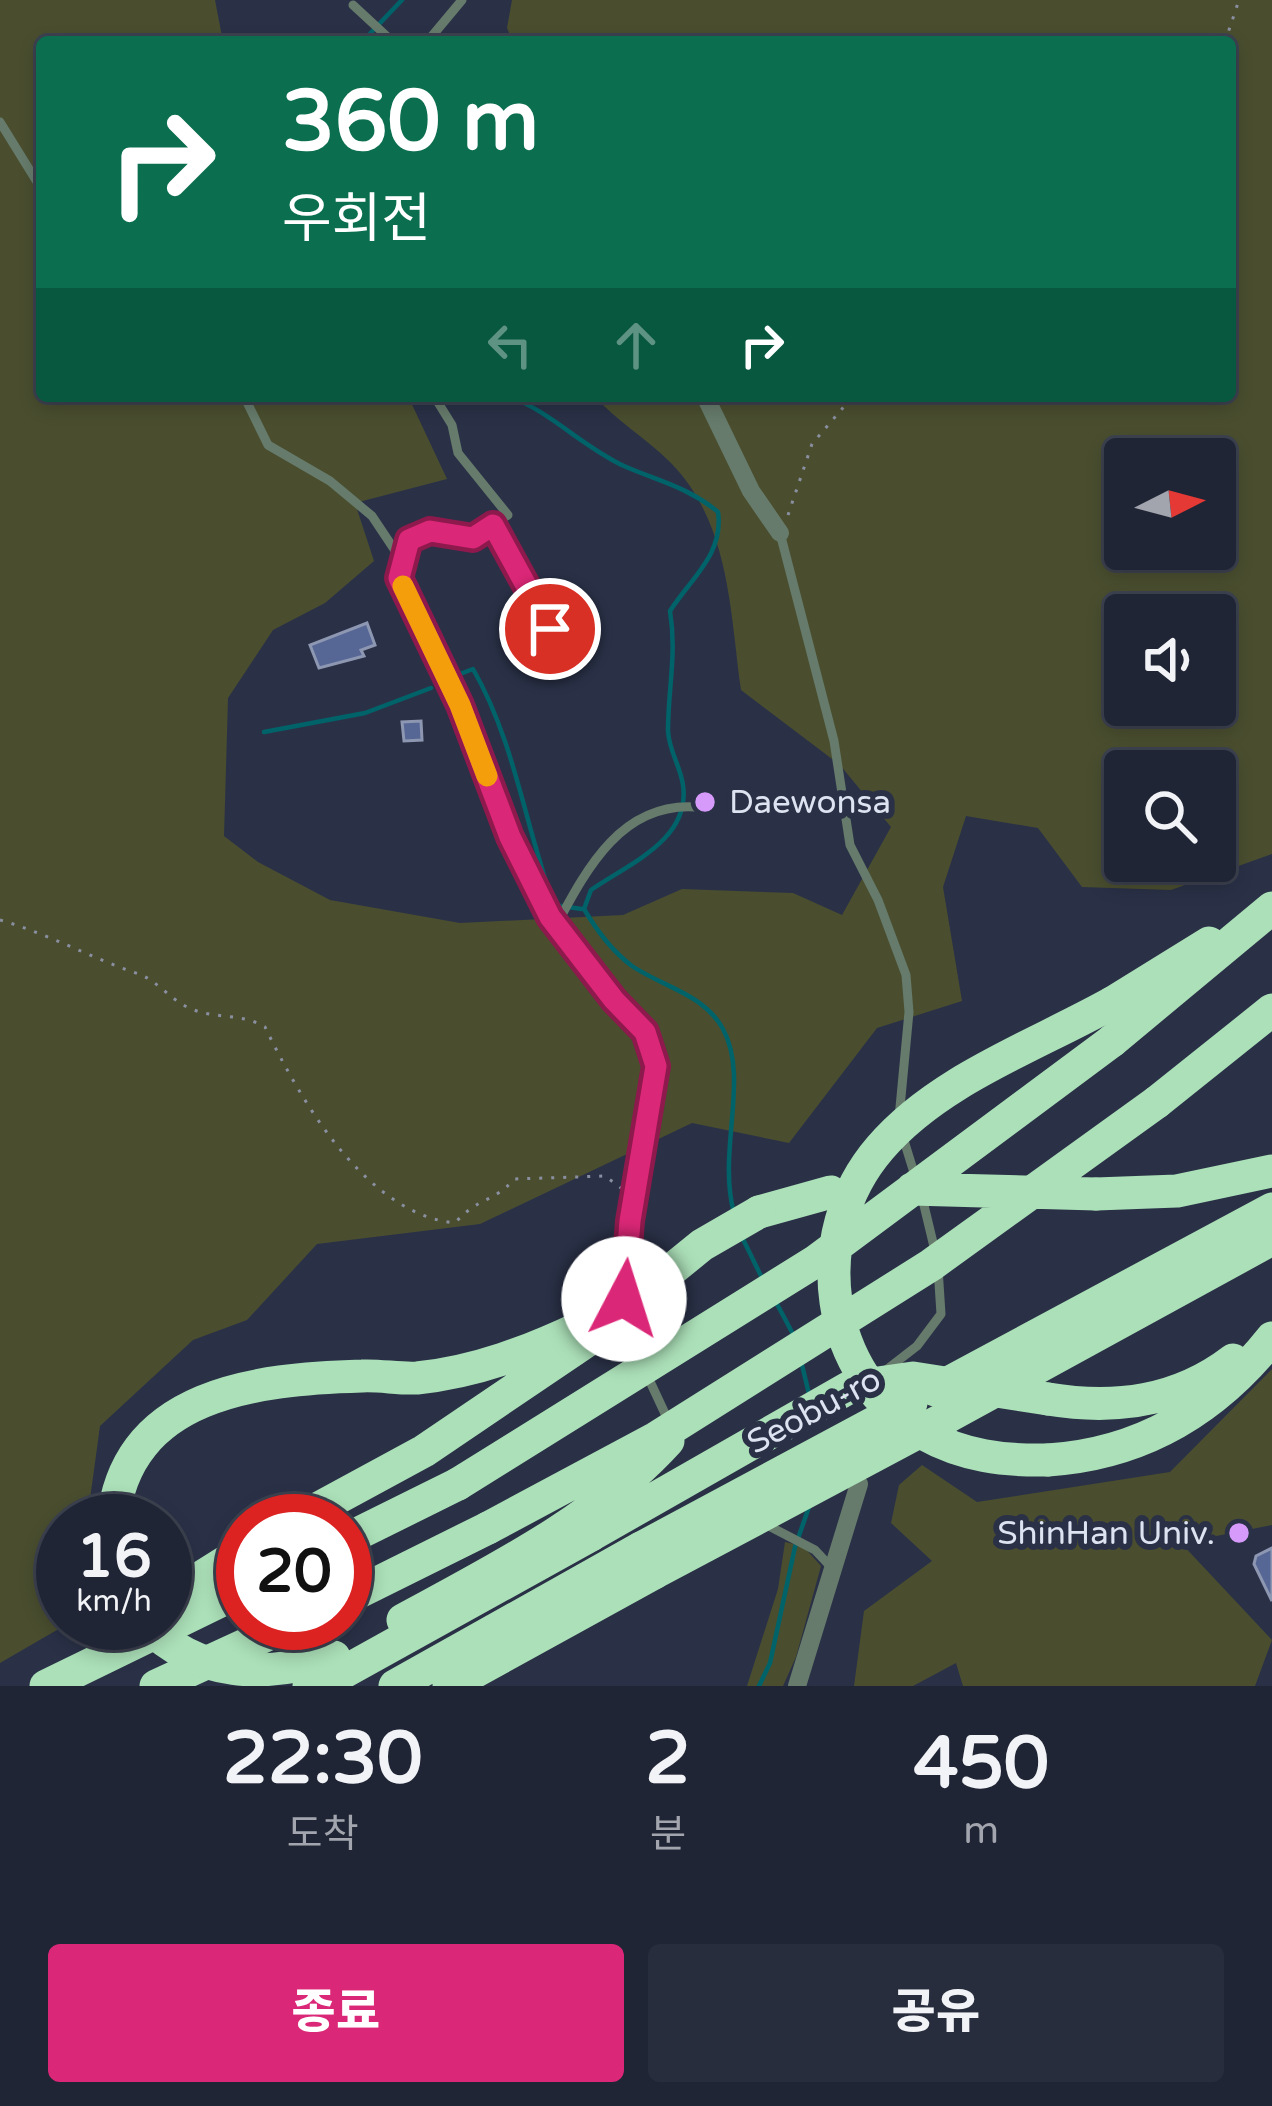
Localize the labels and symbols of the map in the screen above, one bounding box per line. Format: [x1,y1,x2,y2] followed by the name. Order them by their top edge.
[1104,438,1236,570] north arrow
[499,578,601,680] pin
[729,783,891,822] place label: Daewonsa
[692,789,718,815] marker: Daewonsa
[561,1236,687,1362] position arrow
[741,1360,887,1462] street label: Seobu-ro
[216,1494,372,1650] speed limit sign: 20
[997,1514,1215,1553] place label: ShinHan Univ.
[1226,1520,1252,1546] marker: ShinHan Univ.

